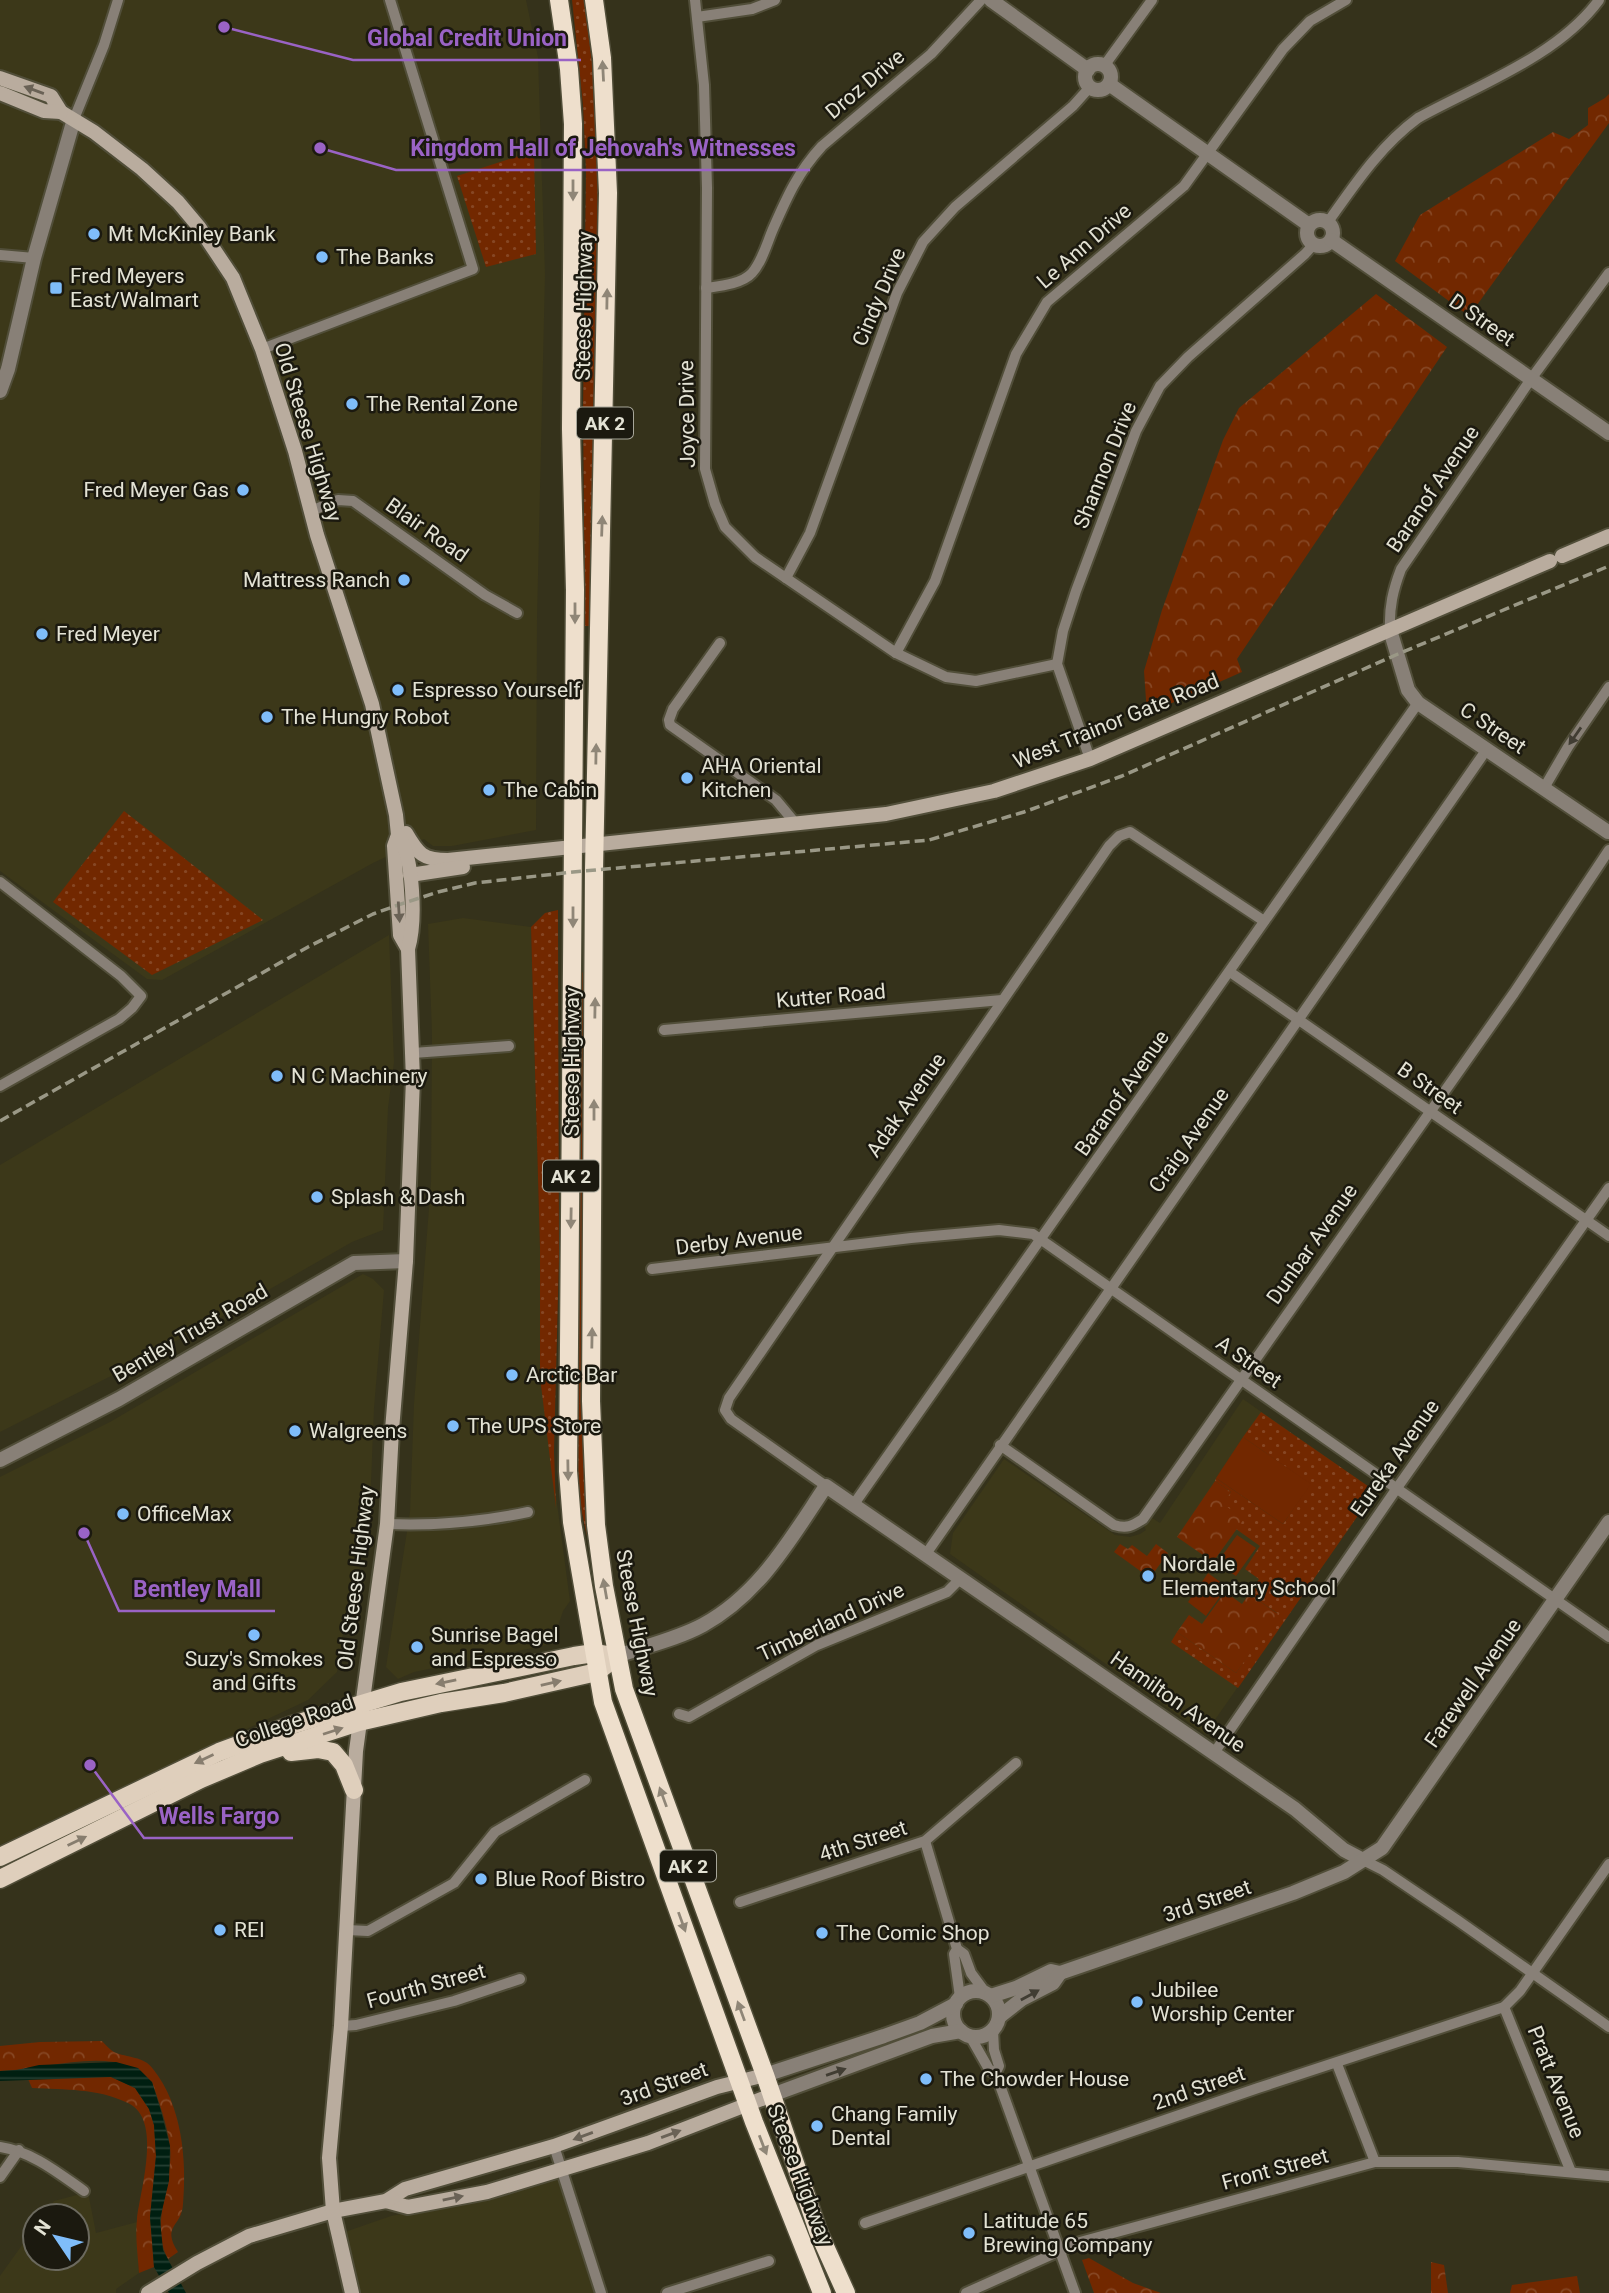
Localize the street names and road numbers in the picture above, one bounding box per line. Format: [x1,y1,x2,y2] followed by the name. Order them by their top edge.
[821,44,909,124] street label: Droz Drive
[1032,199,1136,293] street label: Le Ann Drive
[571,231,597,381] street label: Steese Highway
[848,244,910,350] street label: Cindy Drive
[1445,289,1519,351] street label: D Street
[269,340,347,524] street label: Old Steese Highway
[674,360,700,468] street label: Joyce Drive
[1069,398,1141,532] street label: Shannon Drive
[577,408,633,438] road number: AK 2
[1382,421,1484,557] street label: Baranof Avenue
[381,493,473,567] street label: Blair Road
[1010,669,1222,773] street label: West Trainor Gate Road
[1455,697,1531,759] street label: C Street
[775,979,887,1013] street label: Kutter Road
[560,987,584,1137] street label: Steese Highway
[1070,1026,1174,1160] street label: Baranof Avenue
[861,1048,951,1162] street label: Adak Avenue
[1393,1057,1467,1119] street label: B Street
[1144,1083,1234,1197] street label: Craig Avenue
[543,1160,599,1192] road number: AK 2
[1262,1179,1362,1309] street label: Dunbar Avenue
[674,1220,804,1260] street label: Derby Avenue
[108,1279,272,1387] street label: Bentley Trust Road
[1212,1331,1286,1393] street label: A Street
[1346,1395,1444,1521] street label: Eureka Avenue
[333,1484,379,1672] street label: Old Steese Highway
[611,1547,663,1699] street label: Steese Highway
[754,1578,908,1666] street label: Timberland Drive
[1420,1614,1526,1752] street label: Farewell Avenue
[1106,1647,1250,1757] street label: Hamilton Avenue
[232,1690,356,1752] street label: College Road
[816,1816,910,1866] street label: 4th Street
[660,1850,716,1882] road number: AK 2
[1160,1875,1254,1927] street label: 3rd Street
[364,1959,488,2013] street label: Fourth Street
[1523,2022,1589,2142] street label: Pratt Avenue
[617,2057,711,2111] street label: 3rd Street
[1150,2061,1248,2115] street label: 2nd Street
[762,2101,838,2249] street label: Steese Highway
[1219,2143,1331,2195] street label: Front Street

